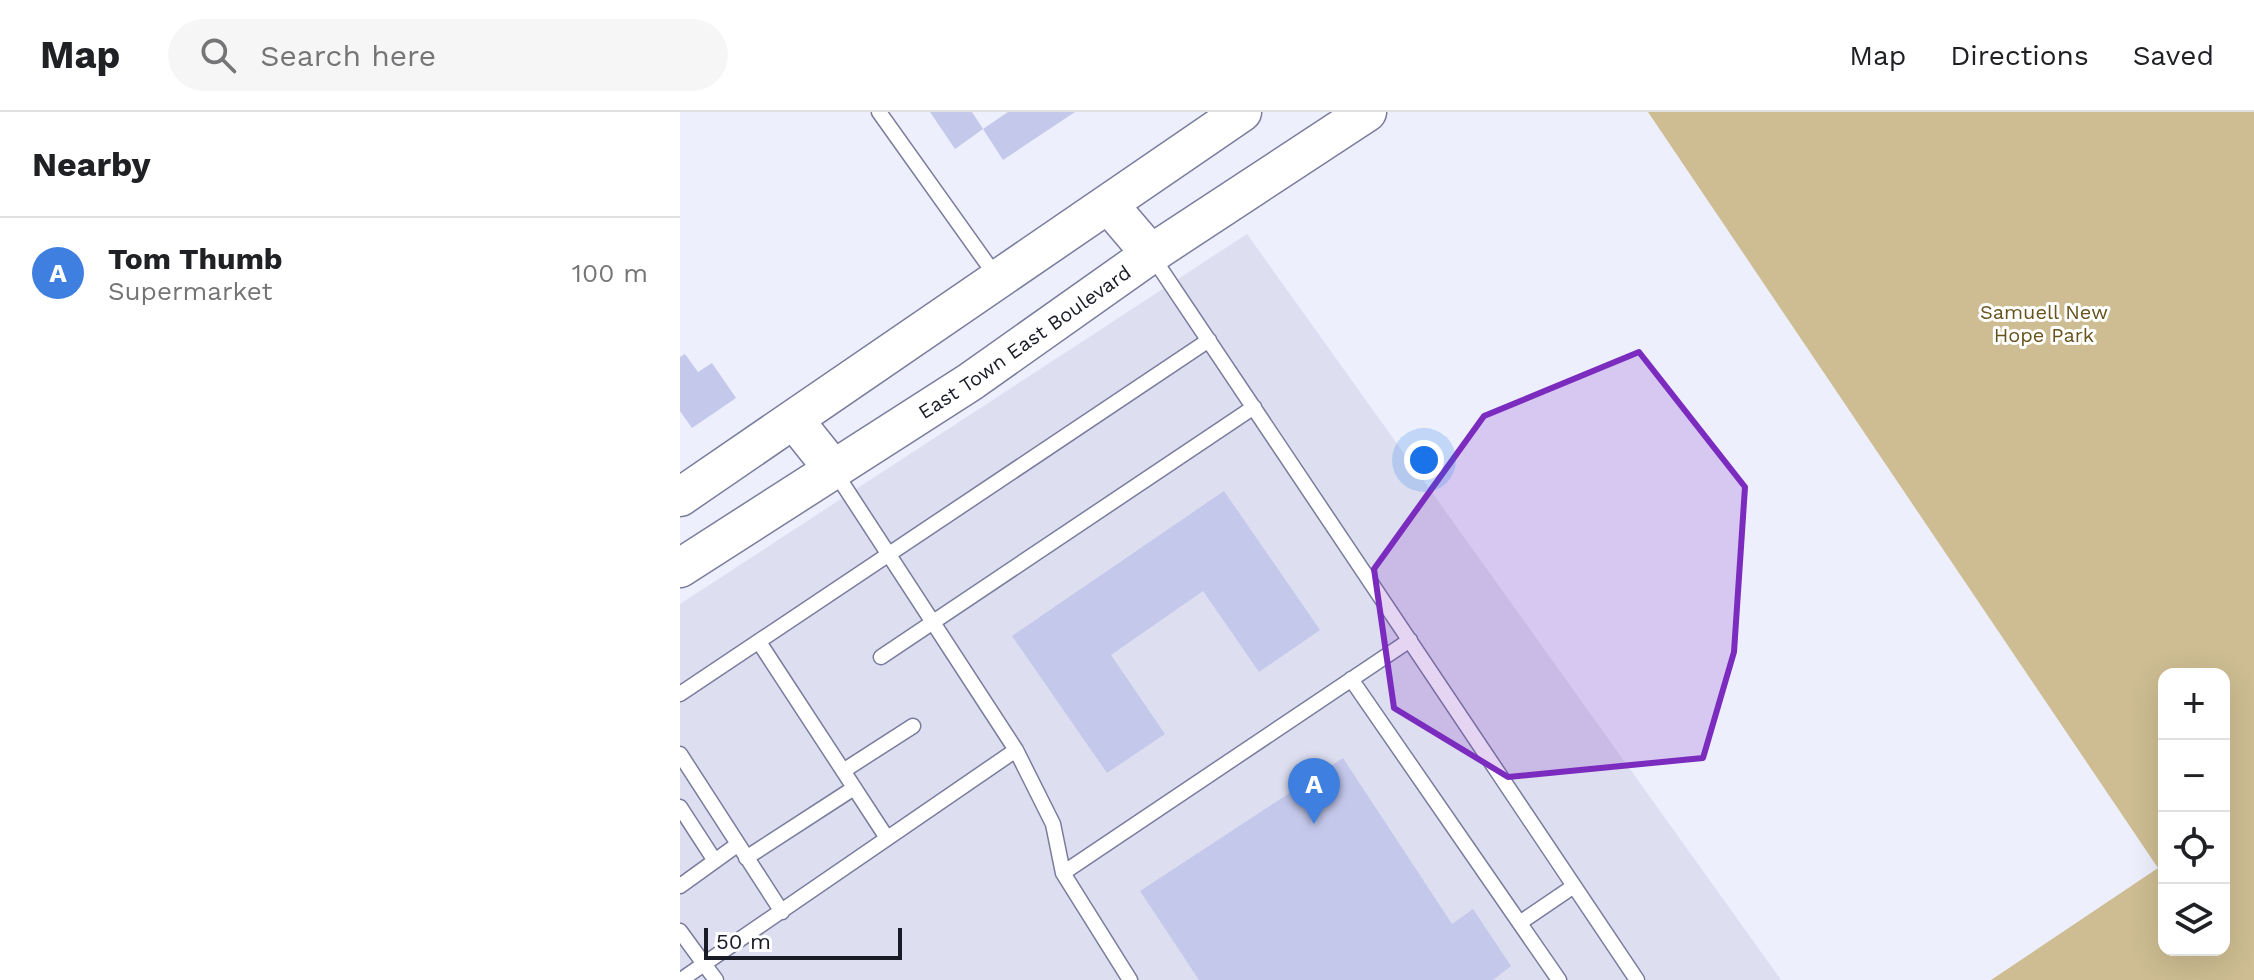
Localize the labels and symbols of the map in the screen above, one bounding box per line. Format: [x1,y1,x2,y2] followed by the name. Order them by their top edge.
[914,260,1135,424] street label: East Town East Boulevard
[1980,300,2108,347] park label: Samuell New Hope Park
[1404,440,1444,480] your location
[1288,758,1340,824] pin: A
[704,924,902,960] scale bar

